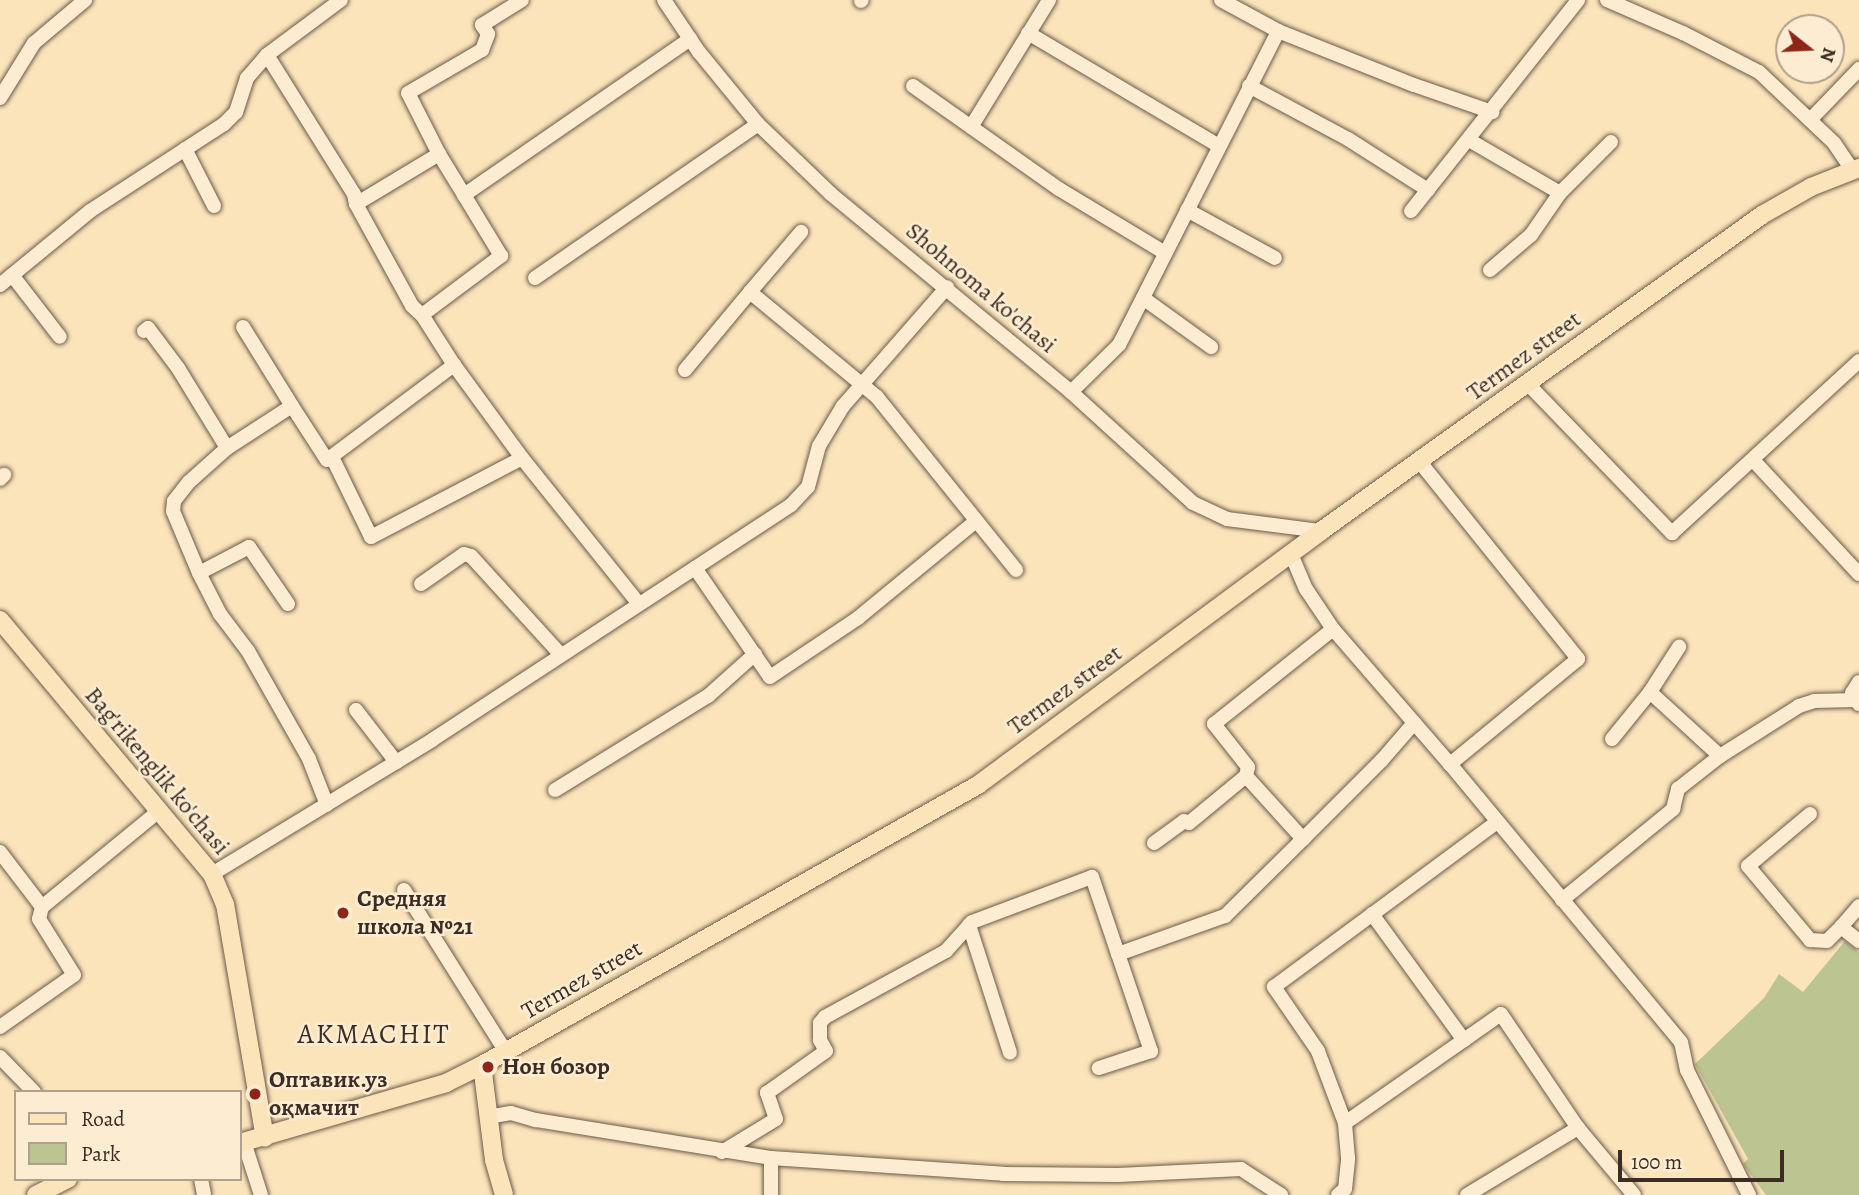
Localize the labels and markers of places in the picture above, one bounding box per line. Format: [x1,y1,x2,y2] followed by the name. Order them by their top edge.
[357,885,473,941] place label: Средняя школа №21
[335,905,351,921] marker: Средняя школа №21
[502,1053,610,1081] place label: Нон бозор
[480,1059,496,1075] marker: Нон бозор
[269,1066,387,1122] place label: Оптавик.уз оқмачит
[247,1086,263,1102] marker: Оптавик.уз оқмачит

